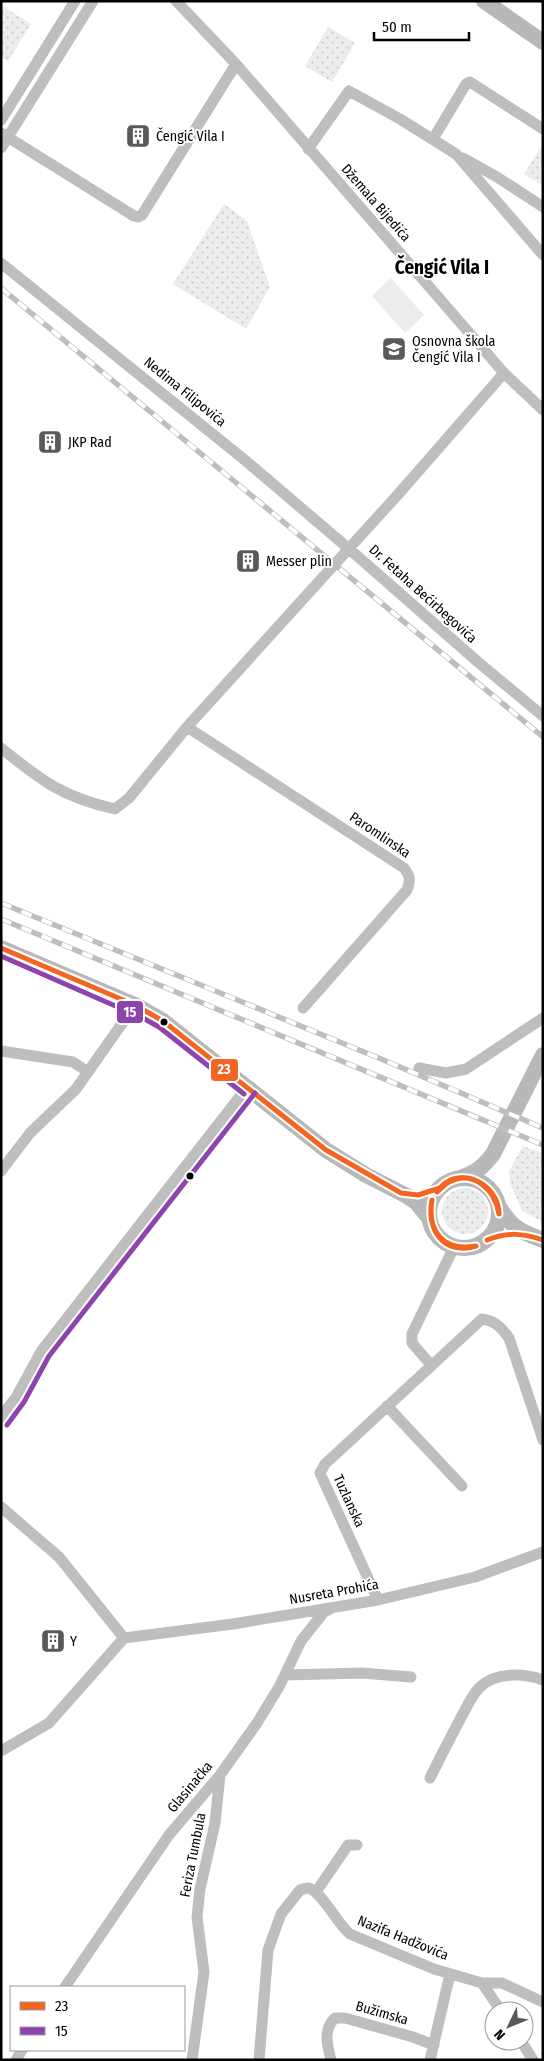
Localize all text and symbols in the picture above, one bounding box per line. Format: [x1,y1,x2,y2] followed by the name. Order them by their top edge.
[374,10,469,42] scale bar
[382,18,412,36] text: 50 m
[125,123,151,149] building icon: Čengić Vila I
[156,127,225,145] place label: Čengić Vila I
[338,161,414,245] street label: Džemala Bijedića
[395,254,489,279] district label: Čengić Vila I
[412,333,496,366] place label: Osnovna škola Čengić Vila I
[381,336,407,362] school or university icon: Osnovna škola Čengić Vila I
[140,354,230,430] street label: Nedima Filipovića
[37,429,63,455] building icon: JKP Rad
[68,434,112,451] place label: JKP Rad
[366,541,480,647] street label: Dr. Fetaha Bećirbegovića
[235,548,261,574] building icon: Messer plin
[266,553,332,570] place label: Messer plin
[346,808,414,862] street label: Paromlinska
[116,1000,144,1024] line badge: 15
[124,1004,137,1021] text: 15
[159,1017,169,1027] unlabelled marker
[210,1058,239,1082] line badge: 23
[216,1061,231,1078] text: 23
[185,1171,195,1181] unlabelled marker
[330,1472,369,1530] street label: Tuzlanska
[288,1576,380,1608] street label: Nusreta Prohića
[40,1628,66,1654] building icon: Y
[70,1633,77,1650] place label: Y
[164,1758,216,1816] street label: Glasinačka
[176,1811,210,1899] street label: Feriza Tumbula
[355,1912,451,1964] street label: Nazifa Hadžovića
[10,1986,185,2051] legend
[55,1997,69,2015] text: 23
[354,1997,410,2029] street label: Bužimska
[484,2001,534,2051] north arrow
[55,2022,68,2040] text: 15
[491,2026,509,2043] text: N

